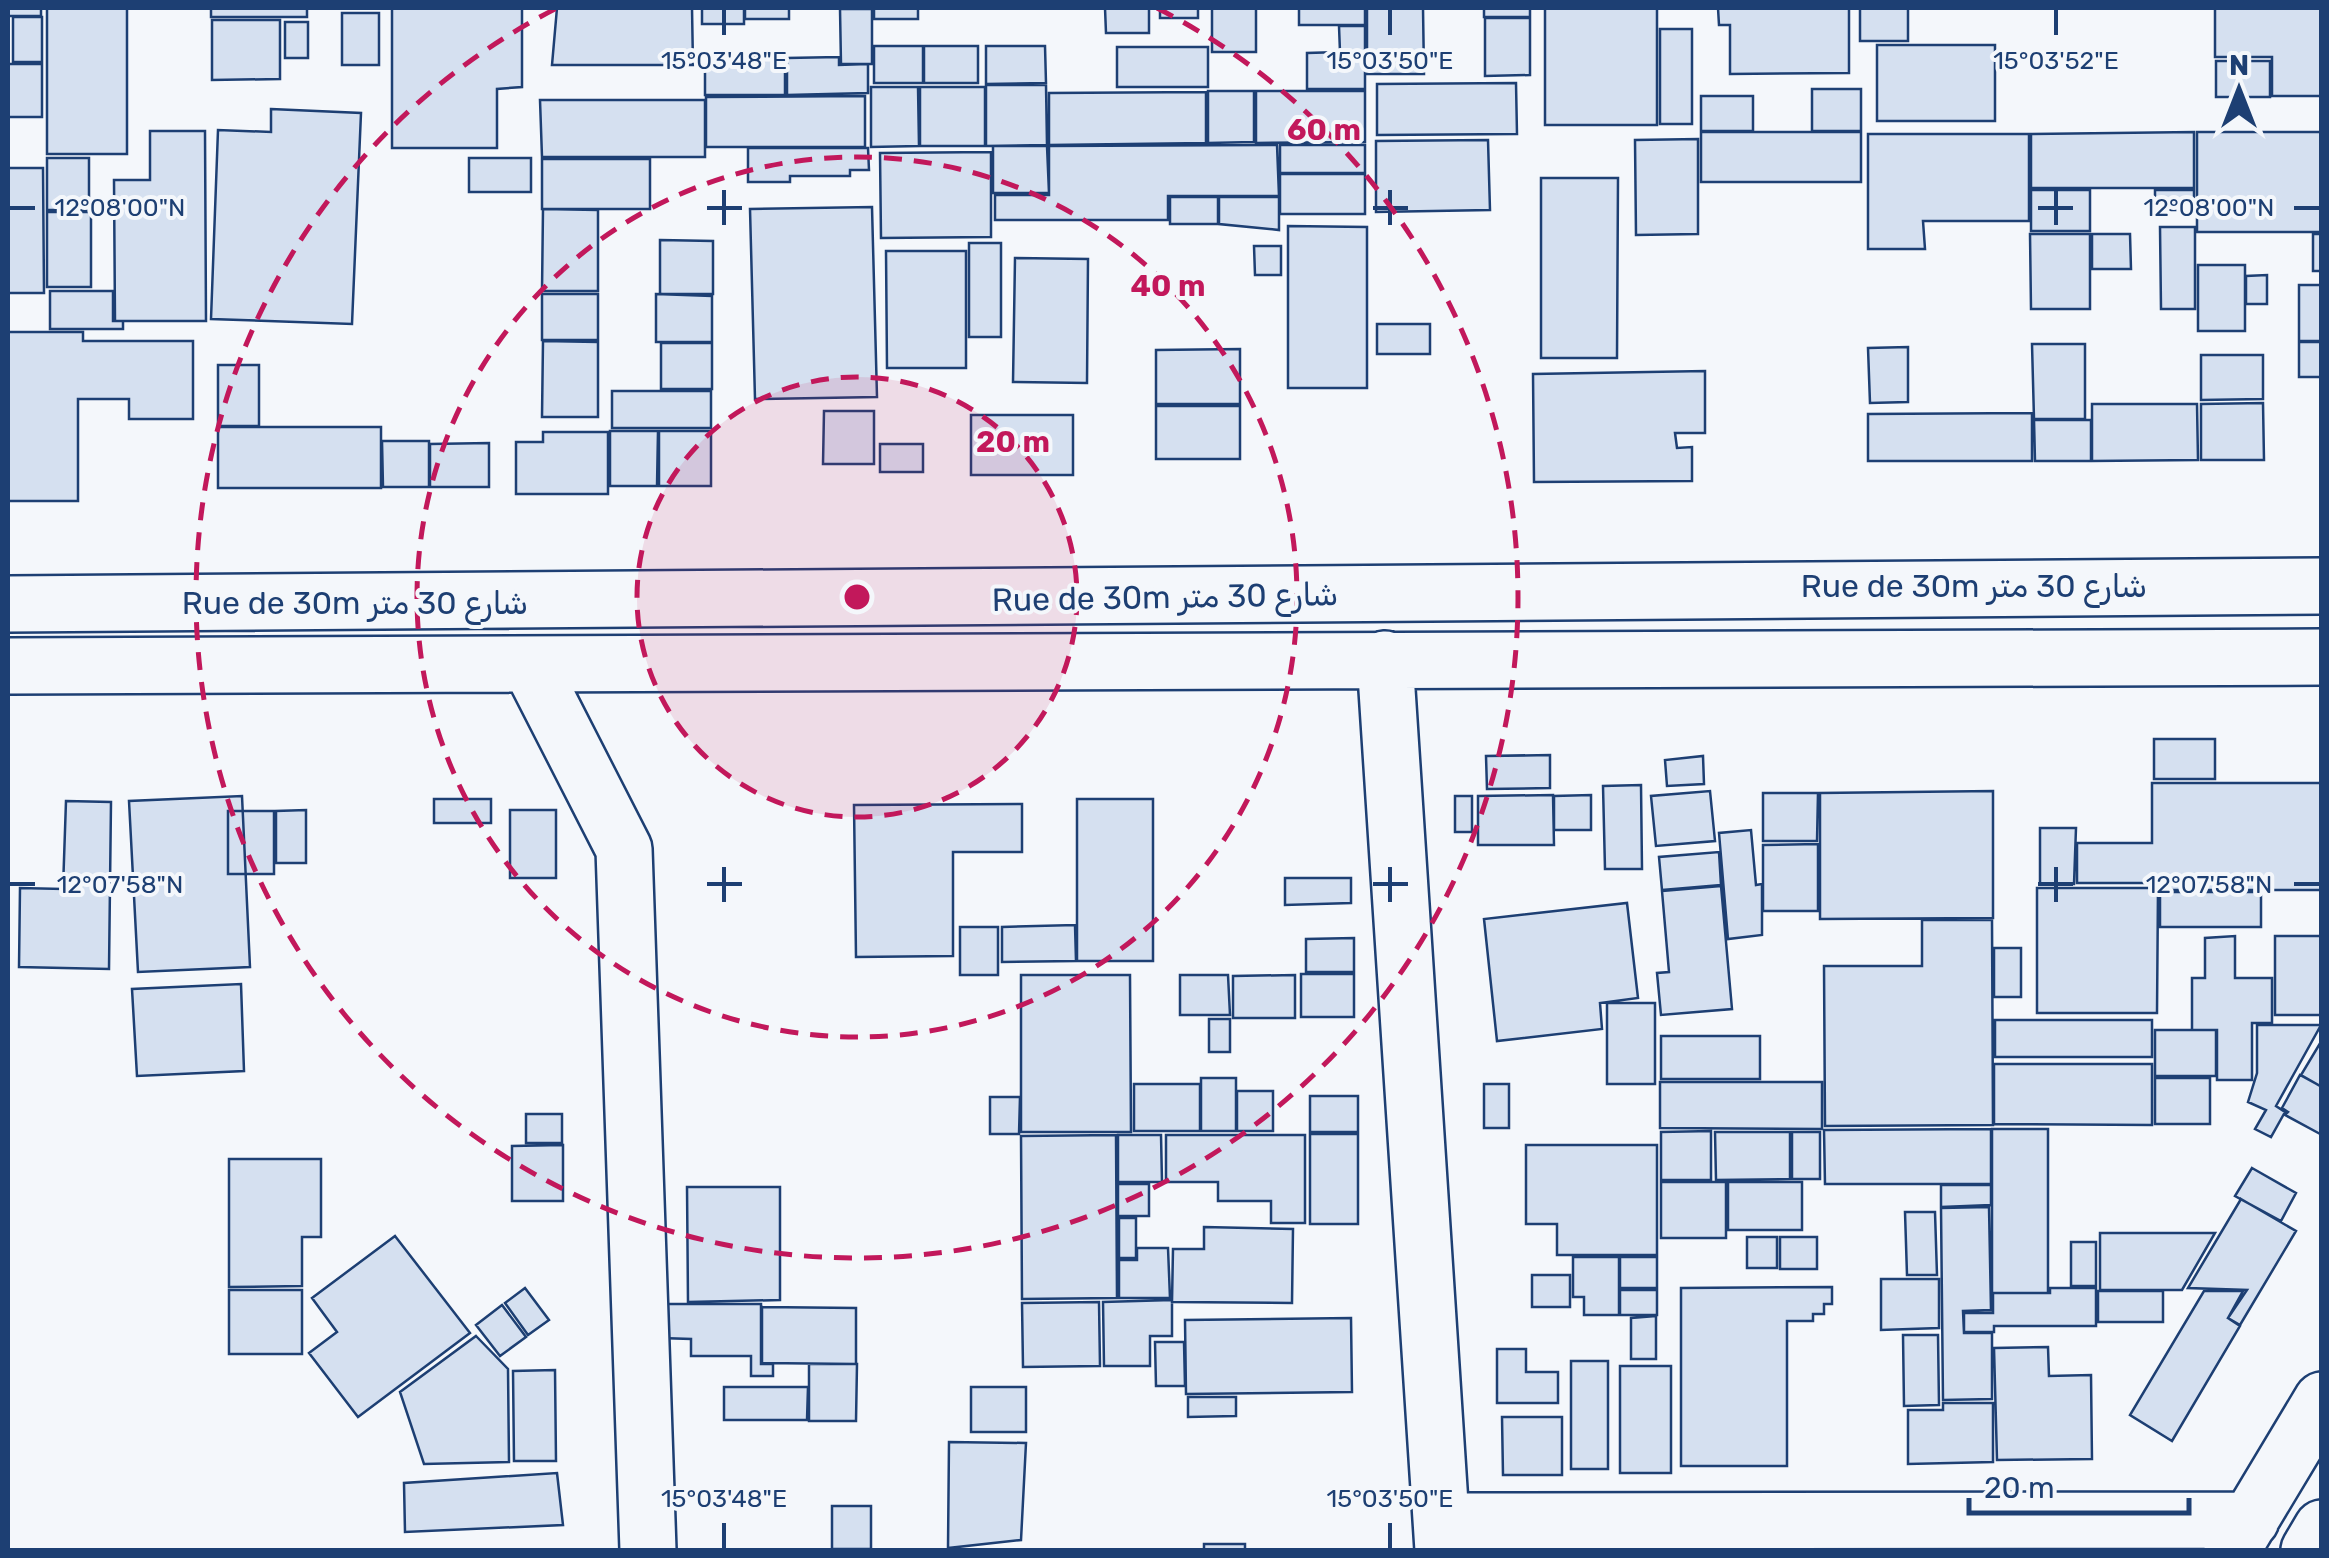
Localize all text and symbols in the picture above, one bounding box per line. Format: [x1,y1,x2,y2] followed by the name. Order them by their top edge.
[2189,40,2289,140] north arrow
[661,46,787,75] text: 15°03'48"E
[1327,46,1453,75] text: 15°03'50"E
[1993,46,2119,75] text: 15°03'52"E
[2229,49,2249,82] text: N
[1287,112,1361,148] text: 60 m
[55,193,185,222] text: 12°08'00"N
[2144,193,2274,222] text: 12°08'00"N
[1131,268,1205,304] text: 40 m
[976,424,1050,460] text: 20 m
[1801,567,2147,608] street label: Rue de 30m شارع 30 متر
[991,575,1339,622] street label: Rue de 30m شارع 30 متر
[839,579,875,615] centre of rings
[182,584,528,625] street label: Rue de 30m شارع 30 متر
[57,870,183,899] text: 12°07'58"N
[2146,870,2272,899] text: 12°07'58"N
[1969,1453,2189,1515] scale bar
[1984,1470,2055,1506] text: 20 m
[661,1484,787,1513] text: 15°03'48"E
[1327,1484,1453,1513] text: 15°03'50"E

